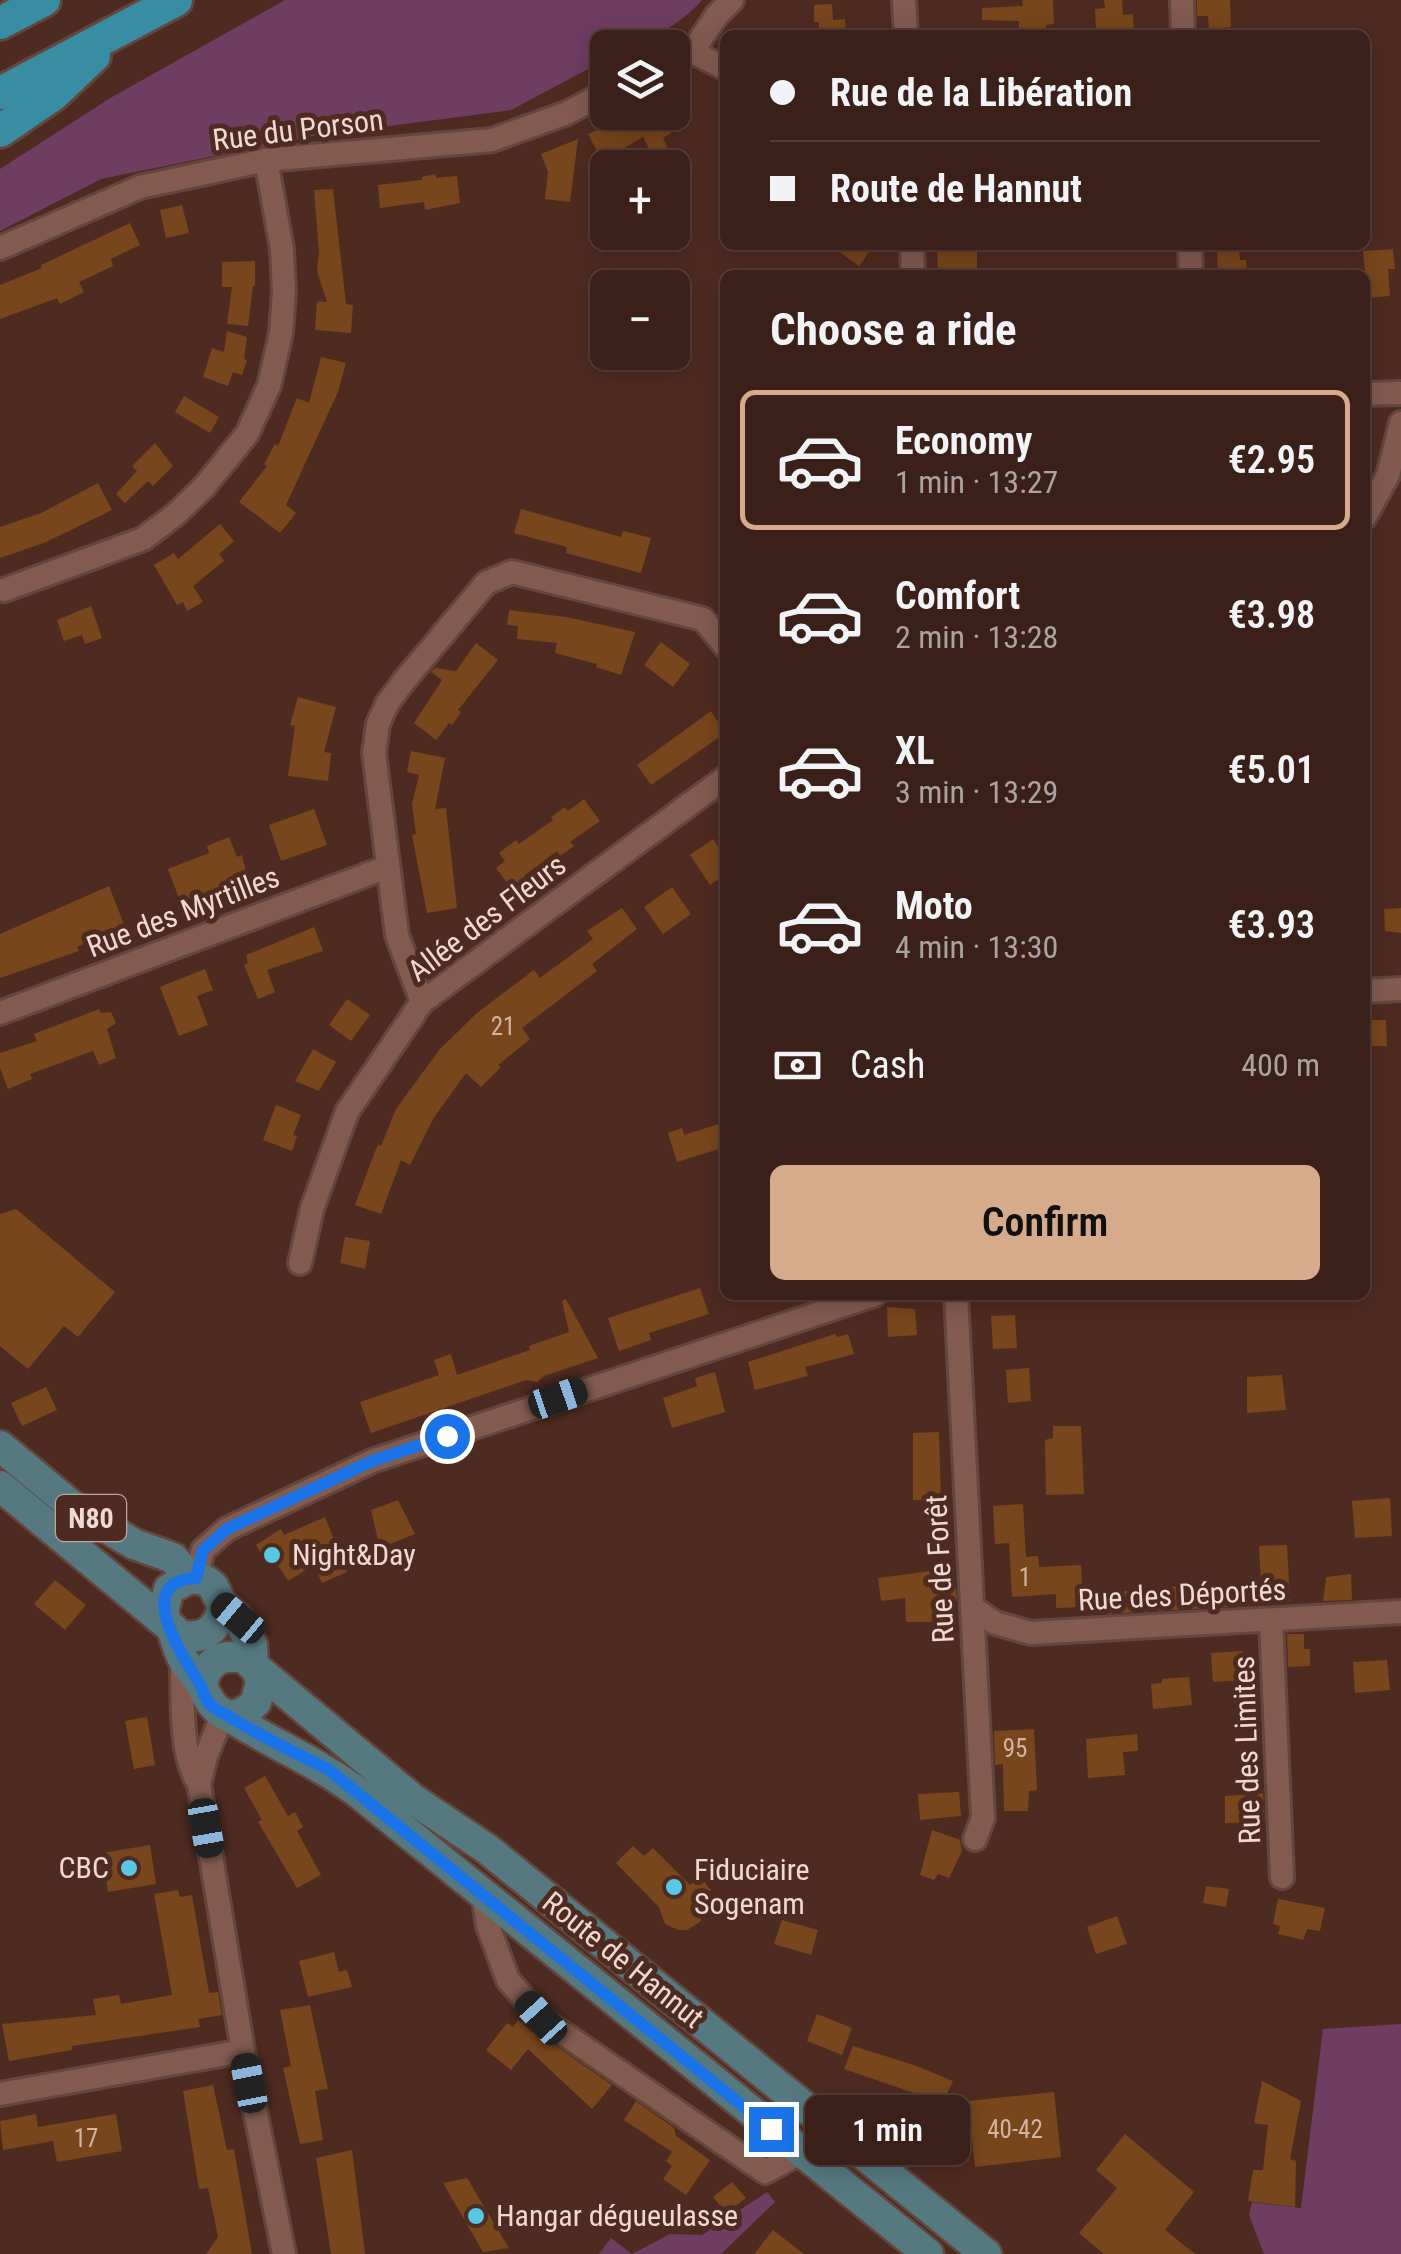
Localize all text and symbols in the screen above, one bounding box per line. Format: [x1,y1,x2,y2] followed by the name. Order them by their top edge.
[590,30,690,370] map controls
[590,30,690,130] button: layers
[830,71,1132,115] text: Rue de la Libération
[211,102,385,157] street label: Rue du Porson
[590,150,690,250] button: +
[830,167,1082,211] text: Route de Hannut
[590,270,690,370] button: −
[770,303,1017,356] text: Choose a ride
[775,415,865,505] icon: car
[895,419,1032,463] text: Economy
[1228,438,1315,482] text: €2.95
[895,463,1058,501] text: 1 min · 13:27
[775,570,865,660] icon: car
[895,574,1020,618] text: Comfort
[1228,593,1315,637] text: €3.98
[895,618,1058,656] text: 2 min · 13:28
[775,725,865,815] icon: car
[895,729,934,773] text: XL
[1228,748,1315,792] text: €5.01
[895,773,1058,811] text: 3 min · 13:29
[401,847,572,988] street label: Allée des Fleurs
[82,859,284,964] street label: Rue des Myrtilles
[775,880,865,970] icon: car
[895,884,973,928] text: Moto
[1228,903,1315,947] text: €3.93
[895,928,1058,966] text: 4 min · 13:30
[491,1012,515,1041] house number: 21
[770,1038,825,1093] icon: cash
[850,1043,925,1087] text: Cash
[1241,1046,1320,1084] text: 400 m
[770,1165,1320,1280] button: Confirm
[525,1374,591,1422] car
[425,1414,470,1459] route start
[918,1494,961,1644] street label: Rue de Forêt
[56,1495,126,1541] road number: N80
[292,1537,416,1572] place label: Night&Day
[261,1544,283,1566] marker: Night&Day
[1019,1563,1031,1592] house number: 1
[1077,1572,1287,1617] street label: Rue des Déportés
[205,1587,271,1649] car
[1226,1655,1267,1845] street label: Rue des Limites
[1003,1734,1027,1763] house number: 95
[186,1796,226,1860] car
[59,1850,109,1885] place label: CBC
[694,1852,810,1921] place label: Fiduciaire Sogenam
[118,1857,140,1879] marker: CBC
[663,1876,685,1898] marker: Fiduciaire Sogenam
[536,1884,711,2035] street label: Route de Hannut
[510,1986,572,2050] car
[229,2051,269,2115] car
[806,2094,971,2164] callout: 1 min
[749,2107,794,2152] route end
[852,2111,923,2149] text: 1 min
[987,2115,1043,2144] house number: 40-42
[74,2124,98,2153] house number: 17
[496,2198,738,2233] place label: Hangar dégueulasse
[465,2205,487,2227] marker: Hangar dégueulasse

